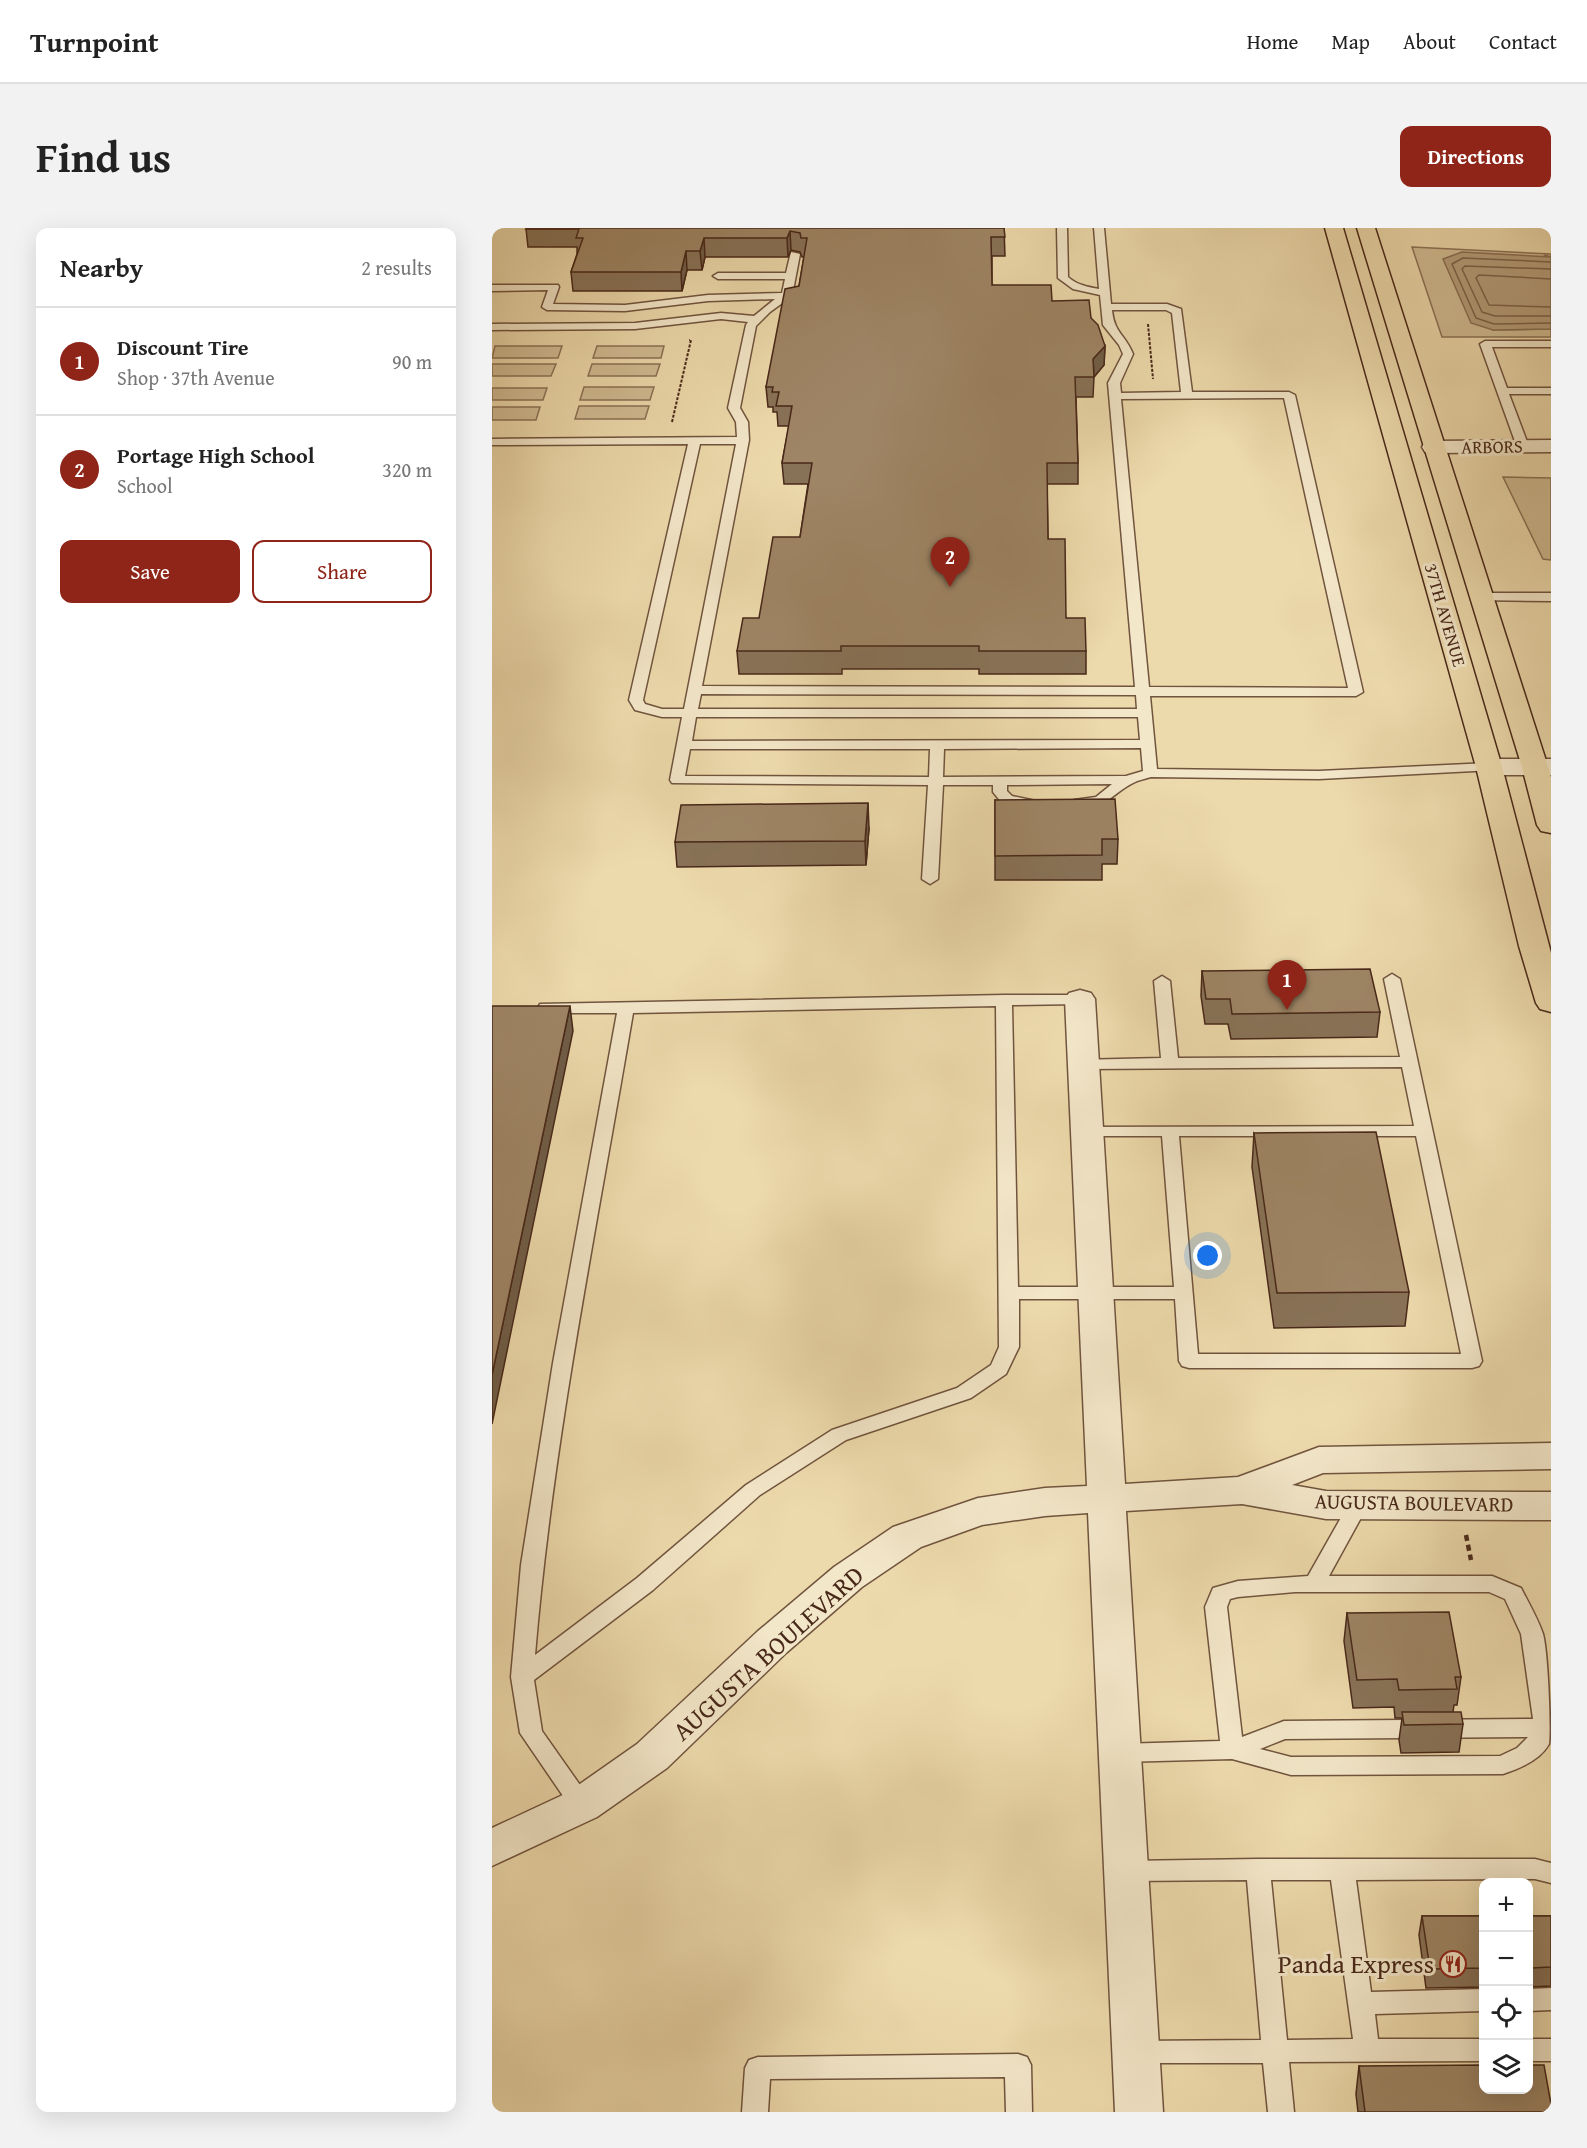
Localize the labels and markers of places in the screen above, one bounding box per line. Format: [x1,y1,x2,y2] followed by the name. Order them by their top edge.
[930,538,970,587] pin: 2
[1268,960,1306,1010] pin: 1
[1278,1944,1434,1983] place label: Panda Express
[1438,1949,1468,1979] restaurant icon: Panda Express

